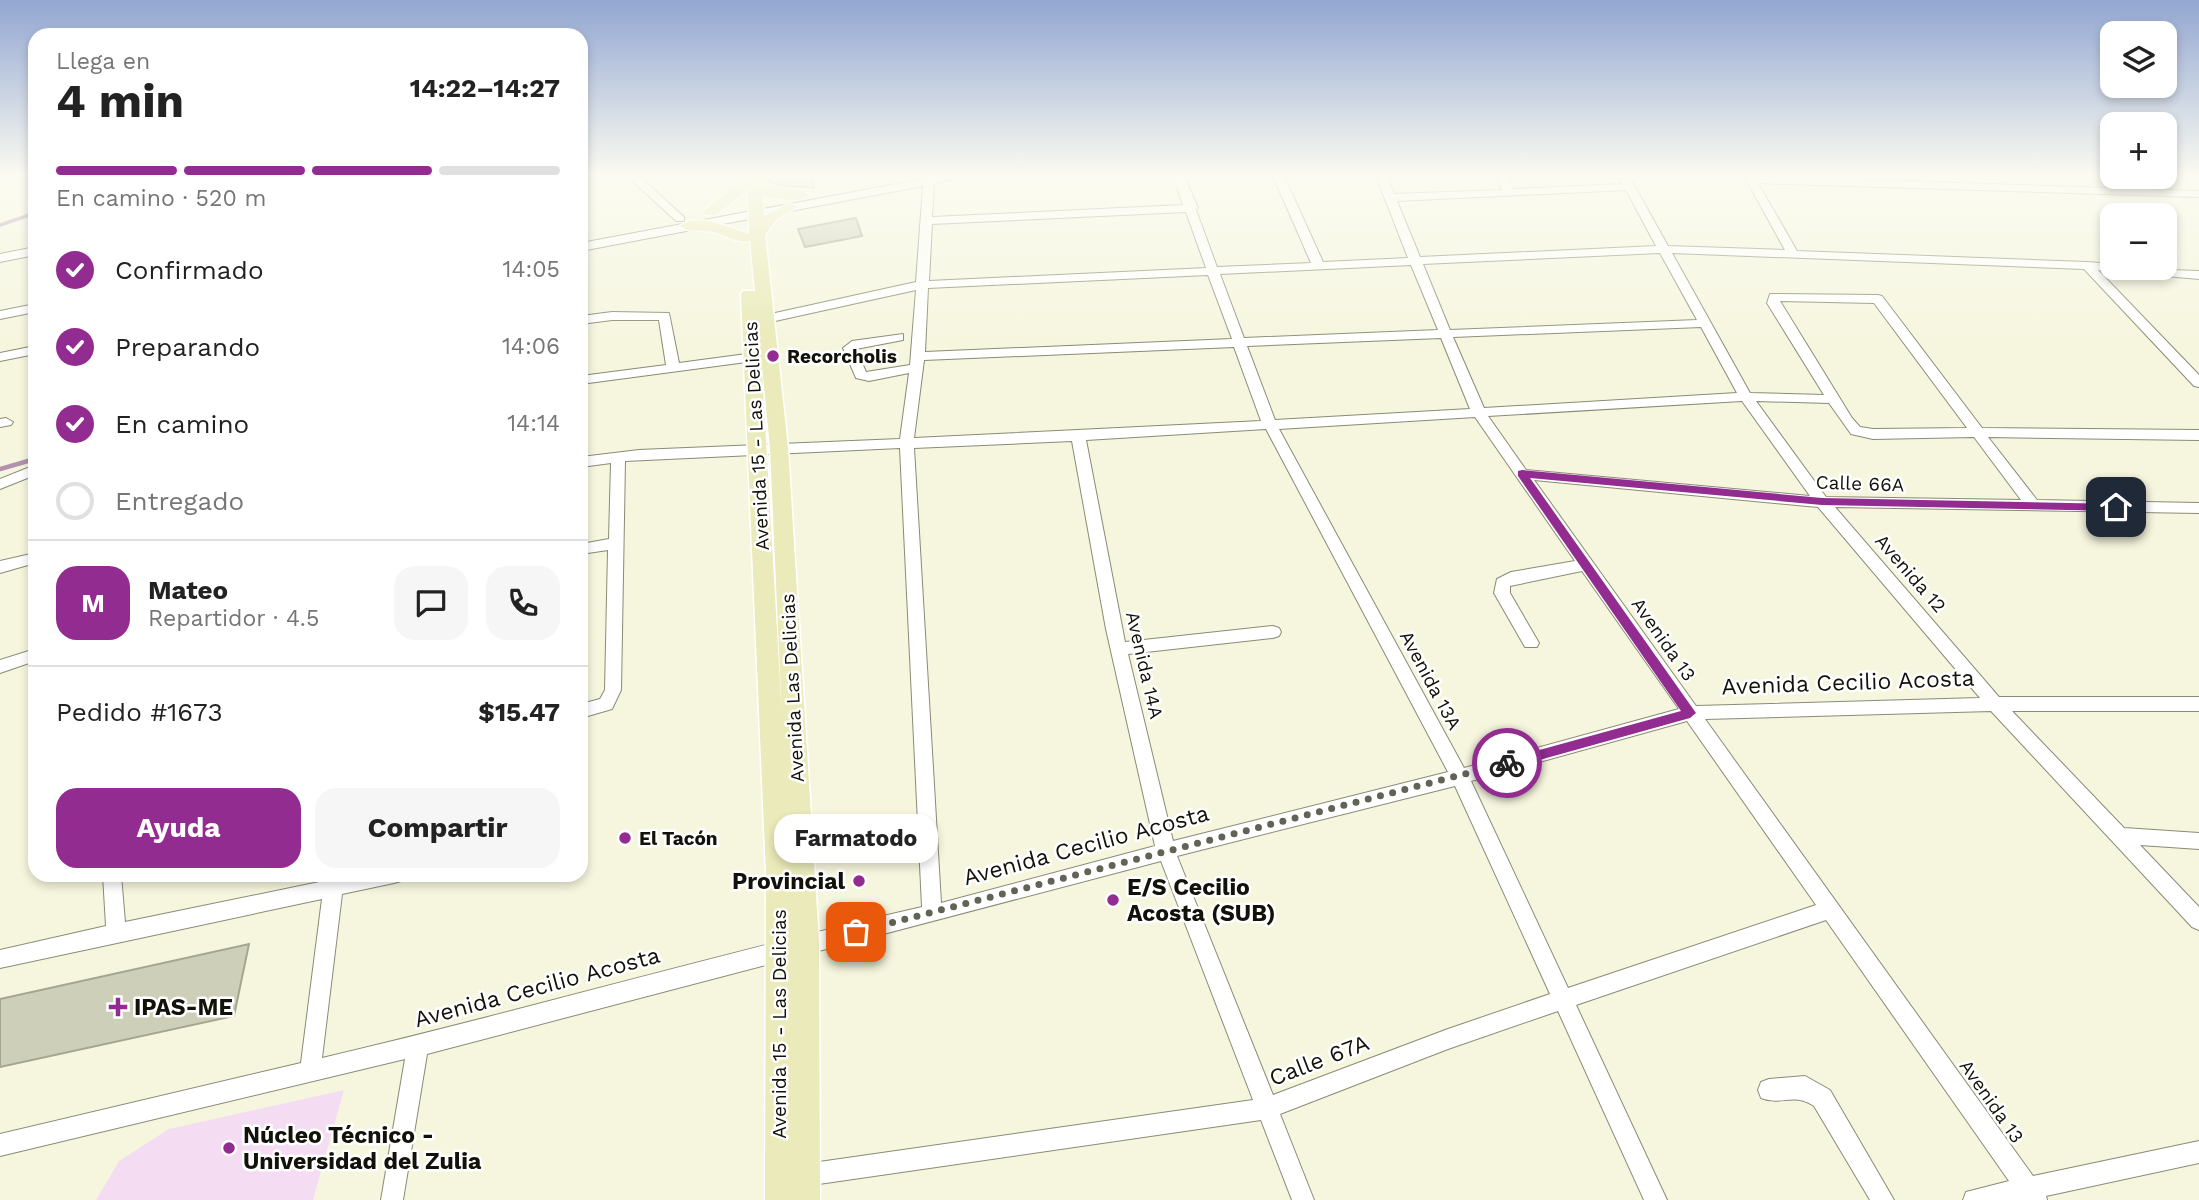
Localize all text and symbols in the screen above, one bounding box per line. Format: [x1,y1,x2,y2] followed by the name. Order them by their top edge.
[2100,21,2177,280] map controls
[2100,21,2177,98] button: layers
[56,48,150,75] text: Llega en
[410,73,560,103] text: 14:22–14:27
[56,74,184,128] text: 4 min
[2100,112,2177,189] button: +
[56,185,266,212] text: En camino · 520 m
[2100,203,2177,280] button: −
[56,251,94,289] icon: check
[115,255,264,285] text: Confirmado
[502,256,560,283] text: 14:05
[739,321,774,551] street label: Avenida 15 - Las Delicias
[56,328,94,366] icon: check
[115,332,260,362] text: Preparando
[502,333,560,360] text: 14:06
[787,345,897,368] place label: Recorcholis
[765,348,781,364] marker: Recorcholis
[56,405,94,443] icon: check
[115,409,249,439] text: En camino
[507,410,560,437] text: 14:14
[1815,470,1905,497] street label: Calle 66A
[2086,477,2146,537] pin
[115,486,244,516] text: Entregado
[2097,488,2135,526] icon: home
[1870,529,1951,617] street label: Avenida 12
[394,566,468,640] button: chat
[486,566,560,640] button: phone
[148,575,228,605] text: Mateo
[81,588,105,618] text: M
[776,593,809,783] street label: Avenida Las Delicias
[1627,593,1701,685] street label: Avenida 13
[148,605,319,632] text: Repartidor · 4.5
[1121,609,1168,721] street label: Avenida 14A
[1395,627,1466,734] street label: Avenida 13A
[1721,665,1975,700] street label: Avenida Cecilio Acosta
[56,697,223,727] text: Pedido #1673
[478,697,560,727] text: $15.47
[1472,728,1542,798] courier
[1488,744,1526,782] icon: bike
[56,788,301,868] button: Ayuda
[315,788,560,868] button: Compartir
[960,800,1212,891] street label: Avenida Cecilio Acosta
[774,813,938,862] callout: Farmatodo
[795,825,917,852] text: Farmatodo
[639,827,718,850] place label: El Tacón
[617,830,633,846] marker: El Tacón
[732,868,845,895] place label: Provincial
[851,873,867,889] marker: Provincial
[1127,874,1276,927] place label: E/S Cecilio Acosta (SUB)
[1105,892,1121,908] marker: E/S Cecilio Acosta (SUB)
[826,902,886,962] pin
[768,909,791,1139] street label: Avenida 15 - Las Delicias
[837,913,875,951] icon: bag
[411,942,663,1033] street label: Avenida Cecilio Acosta
[134,994,233,1021] place label: IPAS-ME
[108,997,128,1017] marker: IPAS-ME
[1266,1029,1373,1092] street label: Calle 67A
[1955,1055,2029,1147] street label: Avenida 13
[243,1122,482,1175] place label: Núcleo Técnico - Universidad del Zulia
[221,1140,237,1156] marker: Núcleo Técnico - Universidad del Zulia

